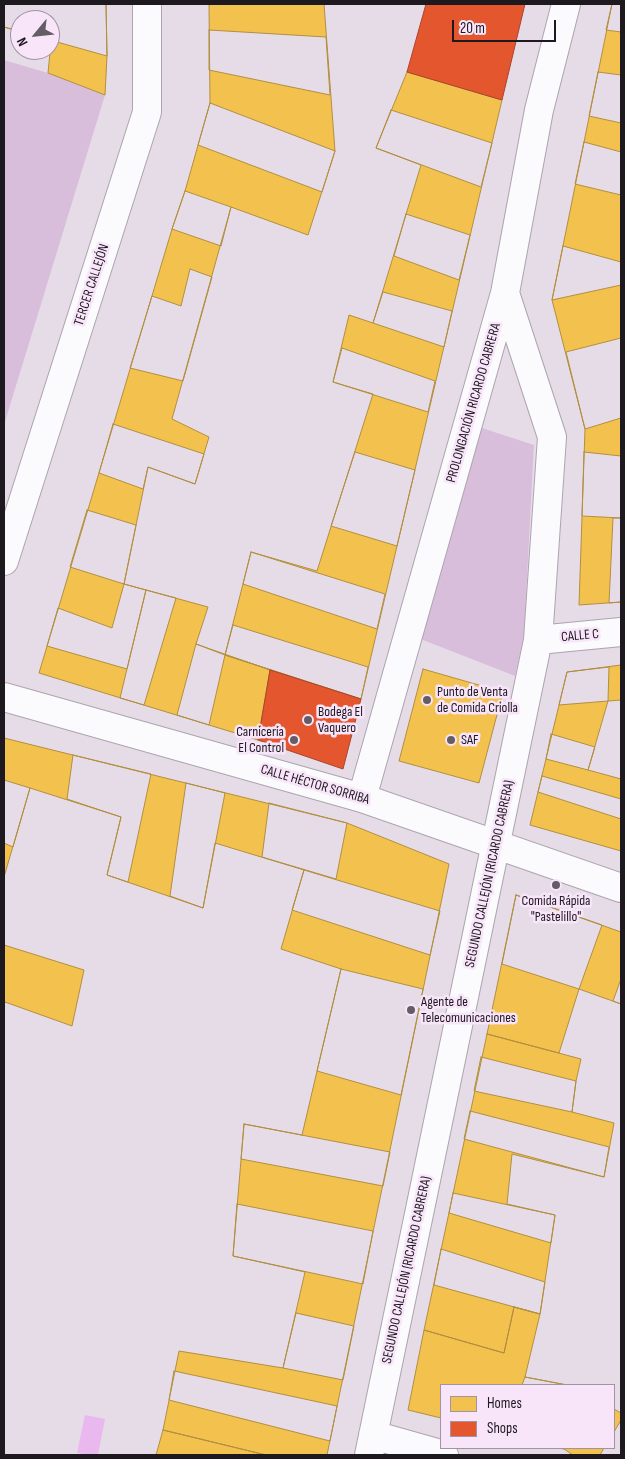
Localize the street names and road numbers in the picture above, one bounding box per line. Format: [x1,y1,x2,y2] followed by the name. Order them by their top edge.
[71,242,113,328] street label: TERCER CALLEJÓN
[443,321,505,485] street label: PROLONGACIÓN RICARDO CABRERA
[560,626,600,646] street label: CALLE C
[259,761,371,809] street label: CALLE HÉCTOR SORRIBA
[462,779,518,969] street label: SEGUNDO CALLEJÓN (RICARDO CABRERA)
[379,1175,435,1365] street label: SEGUNDO CALLEJÓN (RICARDO CABRERA)

